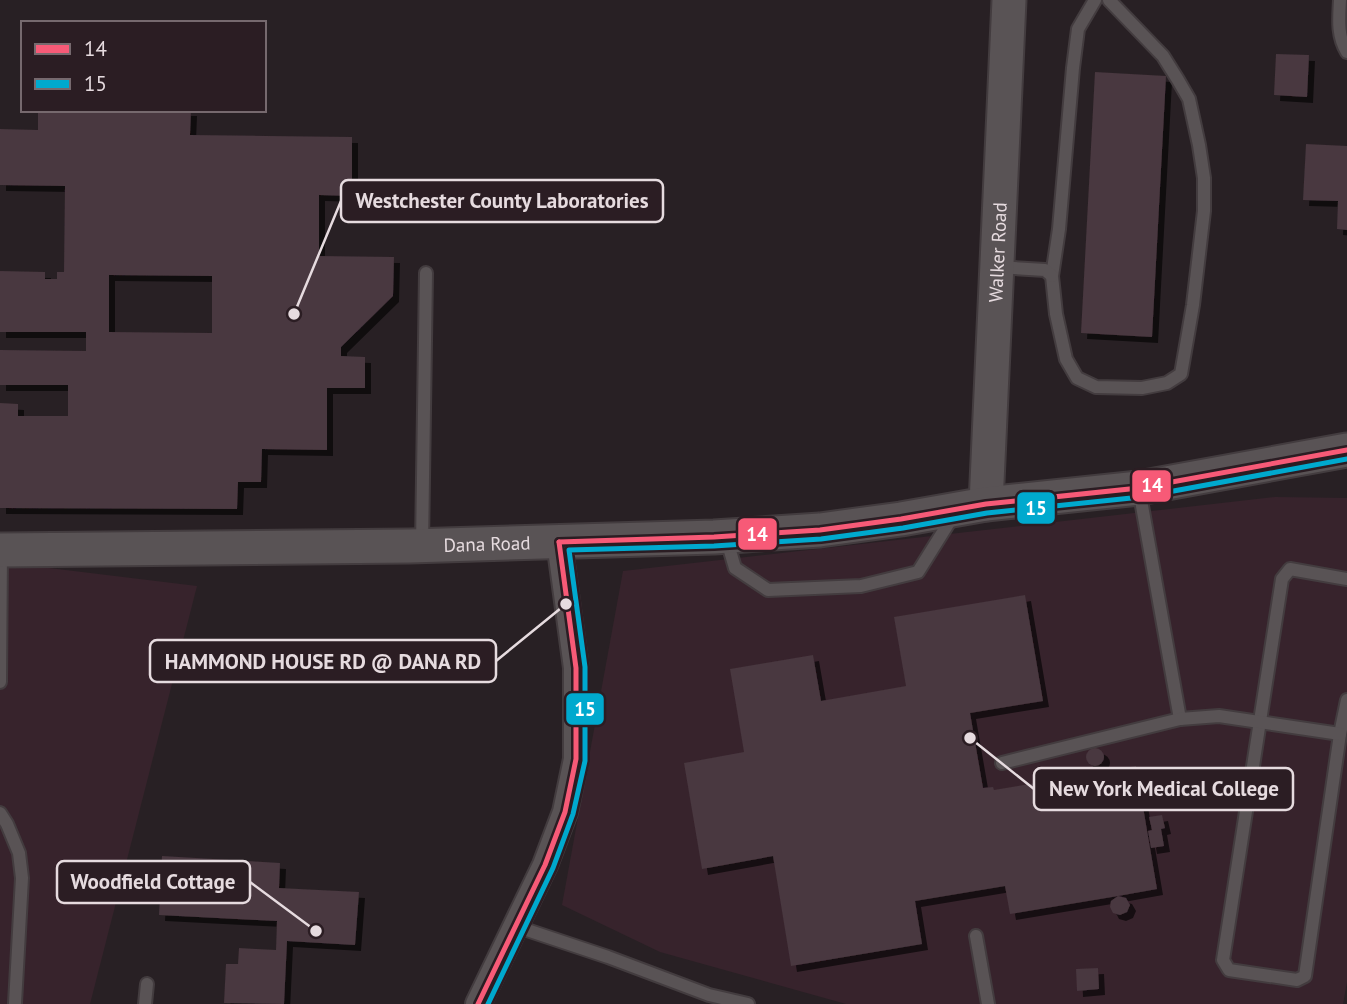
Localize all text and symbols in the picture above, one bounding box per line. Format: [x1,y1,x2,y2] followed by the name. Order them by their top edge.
[21,21,266,112] legend
[84,35,107,62] text: 14
[84,70,107,97] text: 15
[341,180,663,222] callout: Westchester County Laboratories
[355,187,649,214] text: Westchester County Laboratories
[983,202,1012,303] street label: Walker Road
[1131,469,1172,503] line badge: 14
[1141,473,1163,497] text: 14
[1016,491,1056,525] line badge: 15
[1025,496,1047,520] text: 15
[737,517,778,551] line badge: 14
[746,522,768,546] text: 14
[443,530,531,557] street label: Dana Road
[150,640,496,682] callout: HAMMOND HOUSE RD @ DANA RD
[165,648,481,675] text: HAMMOND HOUSE RD @ DANA RD
[565,692,605,726] line badge: 15
[574,697,596,721] text: 15
[1034,768,1293,810] callout: New York Medical College
[1049,775,1279,802] text: New York Medical College
[57,861,250,903] callout: Woodfield Cottage
[71,868,235,895] text: Woodfield Cottage

